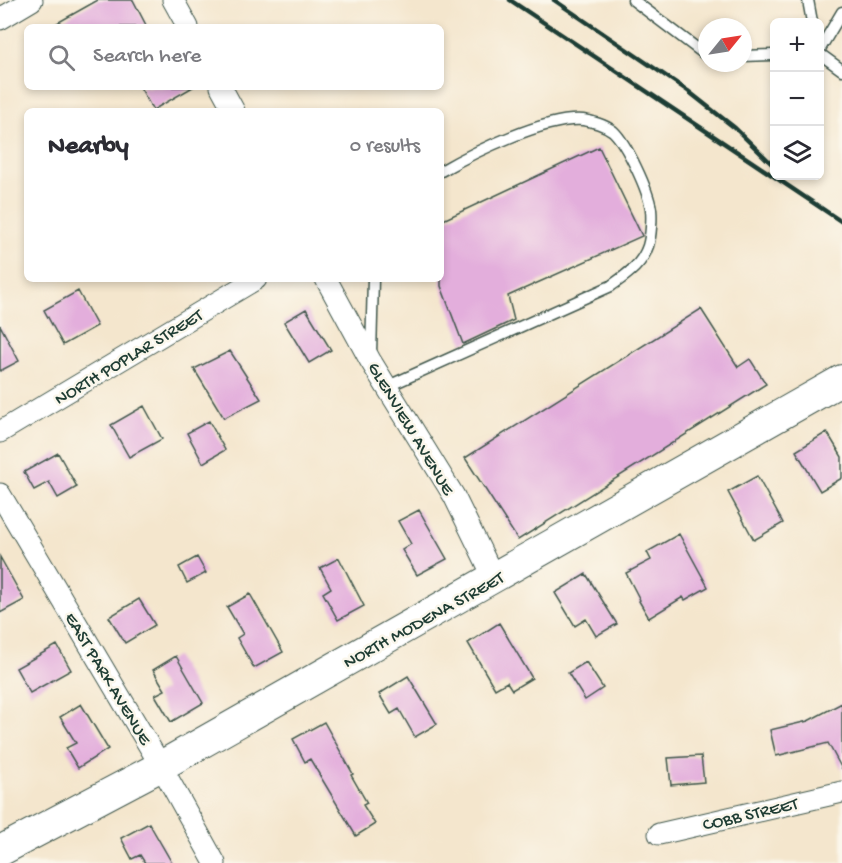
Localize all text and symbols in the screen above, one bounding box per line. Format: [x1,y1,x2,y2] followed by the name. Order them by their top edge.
[698,18,752,72] north arrow
[770,18,824,180] map controls
[770,18,824,72] button: +
[24,24,444,90] search box
[45,41,78,74] icon: search
[93,44,201,70] text: Search here
[770,72,824,126] button: −
[770,126,824,180] button: layers
[48,132,129,163] text: Nearby
[350,136,420,159] text: 0 results
[51,305,208,411] street label: NORTH POPLAR STREET
[362,359,458,500] street label: GLENVIEW AVENUE
[340,568,509,674] street label: NORTH MODENA STREET
[59,609,155,750] street label: EAST PARK AVENUE
[701,794,801,837] street label: COBB STREET

